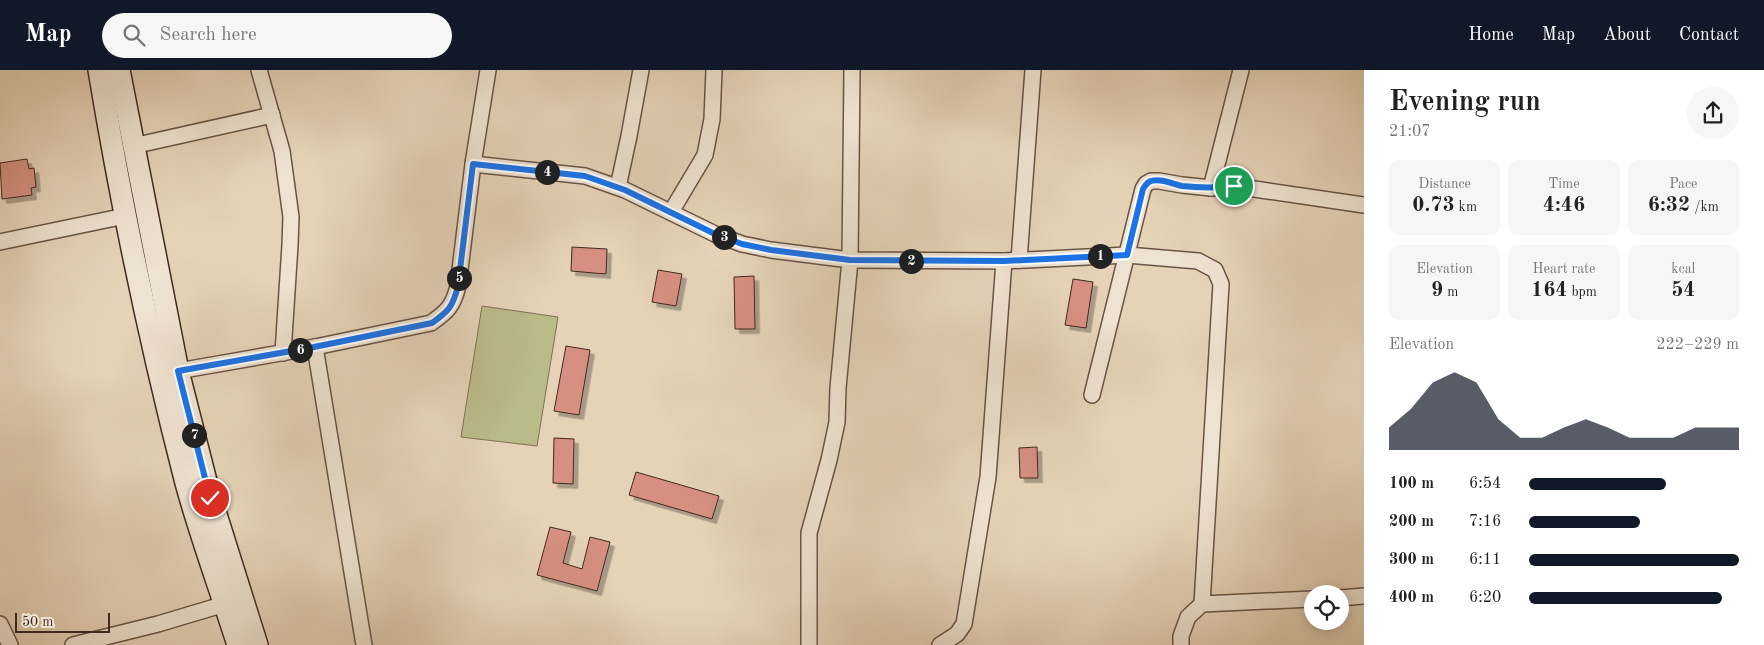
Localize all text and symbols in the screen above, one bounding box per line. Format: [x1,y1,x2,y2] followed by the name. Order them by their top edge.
[102,13,452,58] search box
[120,21,148,49] icon: search
[25,23,72,47] text: Map
[160,26,257,45] text: Search here
[1468,26,1514,44] text: Home
[1542,26,1575,44] text: Map
[1603,26,1651,44] text: About
[1679,26,1739,44] text: Contact
[1687,87,1739,139] button: share
[1389,89,1541,117] text: Evening run
[1389,124,1431,140] text: 21:07
[534,160,560,184] pin: 4
[543,165,552,179] text: 4
[1213,165,1255,207] pin
[1220,172,1248,200] icon: arrive
[1418,177,1471,191] text: Distance
[1548,177,1580,191] text: Time
[1669,177,1698,191] text: Pace
[1412,195,1455,216] text: 0.73
[1543,195,1585,216] text: 4:46
[1648,195,1690,216] text: 6:32
[1455,200,1477,214] text: km
[1690,200,1719,214] text: /km
[712,224,736,250] pin: 3
[720,230,729,244] text: 3
[1088,244,1112,268] pin: 1
[898,248,924,274] pin: 2
[1096,249,1105,263] text: 1
[907,254,916,268] text: 2
[1416,262,1473,276] text: Elevation
[1533,262,1595,276] text: Heart rate
[1671,262,1695,276] text: kcal
[446,266,472,290] pin: 5
[455,271,464,285] text: 5
[1431,280,1443,301] text: 9
[1531,280,1568,301] text: 164
[1671,280,1696,301] text: 54
[1443,285,1458,299] text: m
[1568,285,1597,299] text: bpm
[1389,337,1454,353] text: Elevation
[1656,337,1739,353] text: 222–229 m
[288,338,312,362] pin: 6
[296,343,305,357] text: 6
[182,422,206,448] pin: 7
[190,428,199,442] text: 7
[1389,476,1434,492] text: 100 m
[1469,476,1501,492] text: 6:54
[189,477,231,519] pin
[196,484,224,512] icon: check
[1389,514,1434,530] text: 200 m
[1469,514,1501,530] text: 7:16
[1389,552,1434,568] text: 300 m
[1469,552,1501,568] text: 6:11
[1304,585,1349,630] map controls
[1304,585,1349,630] button: locate
[1389,590,1434,606] text: 400 m
[1469,590,1501,606] text: 6:20
[15,610,110,633] scale bar
[22,615,53,629] text: 50 m

